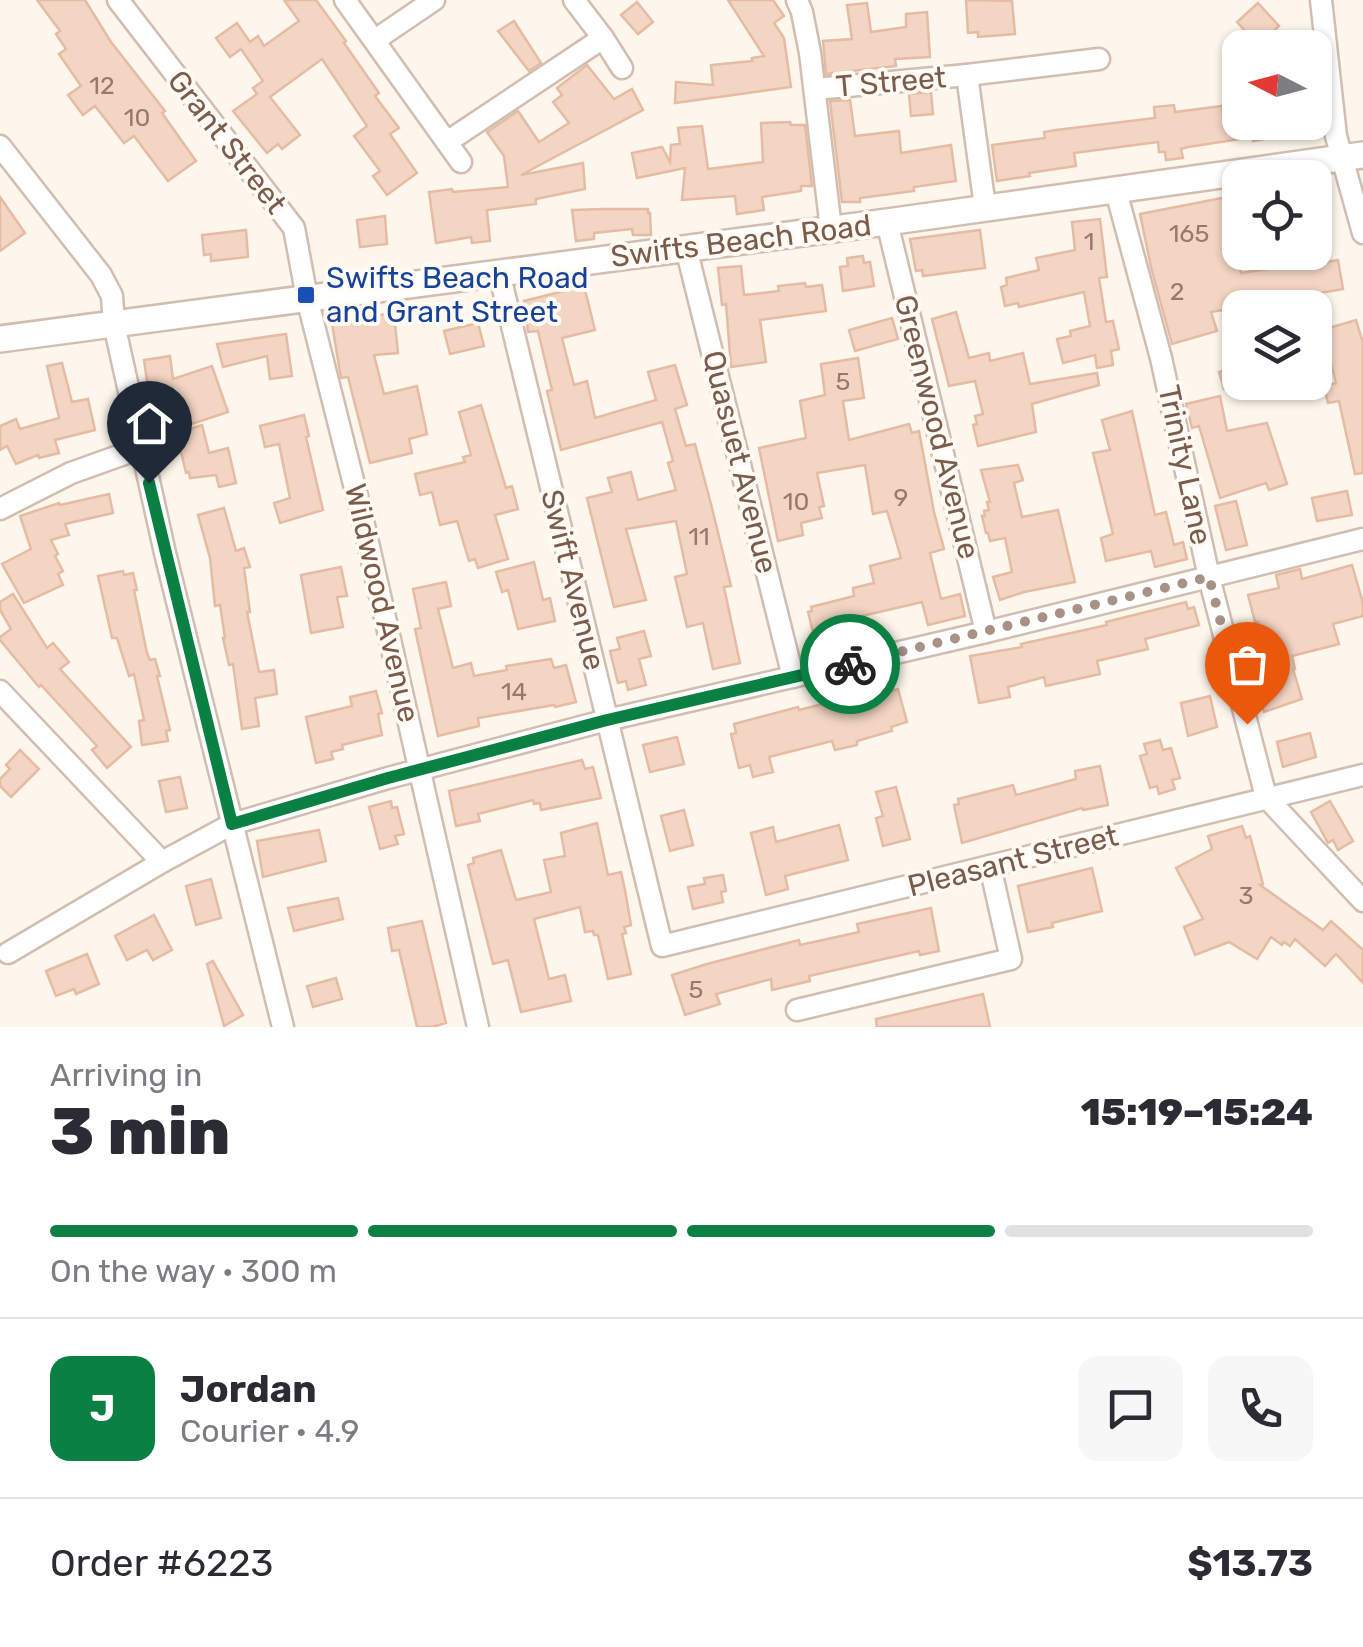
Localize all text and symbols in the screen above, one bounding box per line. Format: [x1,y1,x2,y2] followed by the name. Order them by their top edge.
[1222,30,1332,140] north arrow
[1222,30,1332,400] map controls
[834,59,948,105] street label: T Street
[160,63,294,221] street label: Grant Street
[89,71,115,100] house number: 12
[124,103,150,132] house number: 10
[1222,160,1332,270] button: locate
[608,207,874,275] street label: Swifts Beach Road
[1169,219,1209,248] house number: 165
[1084,227,1094,256] house number: 1
[326,260,589,330] place label: Swifts Beach Road and Grant Street
[1170,277,1184,306] house number: 2
[295,284,317,306] marker: Swifts Beach Road and Grant Street
[1222,290,1332,400] button: layers
[887,291,987,563] street label: Greenwood Avenue
[695,347,785,577] street label: Quasuet Avenue
[836,367,850,396] house number: 5
[107,381,192,484] pin
[1151,382,1219,548] street label: Trinity Lane
[122,396,177,451] icon: home
[337,480,427,726] street label: Wildwood Avenue
[894,483,908,512] house number: 9
[533,486,613,674] street label: Swift Avenue
[783,487,809,516] house number: 10
[688,522,710,551] house number: 11
[800,614,900,714] courier
[1205,622,1290,725] pin
[823,637,878,692] icon: bike
[1220,637,1275,692] icon: bag
[501,677,527,706] house number: 14
[904,817,1122,905] street label: Pleasant Street
[1238,881,1254,910] house number: 3
[689,975,703,1004] house number: 5
[50,1056,202,1094] text: Arriving in
[1081,1089,1313,1135] text: 15:19–15:24
[50,1093,230,1170] text: 3 min
[50,1252,337,1290] text: On the way · 300 m
[1078,1356,1183,1461] button: chat
[1208,1356,1313,1461] button: phone
[180,1366,317,1412] text: Jordan
[90,1385,115,1431] text: J
[180,1412,359,1450] text: Courier · 4.9
[50,1540,273,1586] text: Order #6223
[1187,1540,1313,1586] text: $13.73

